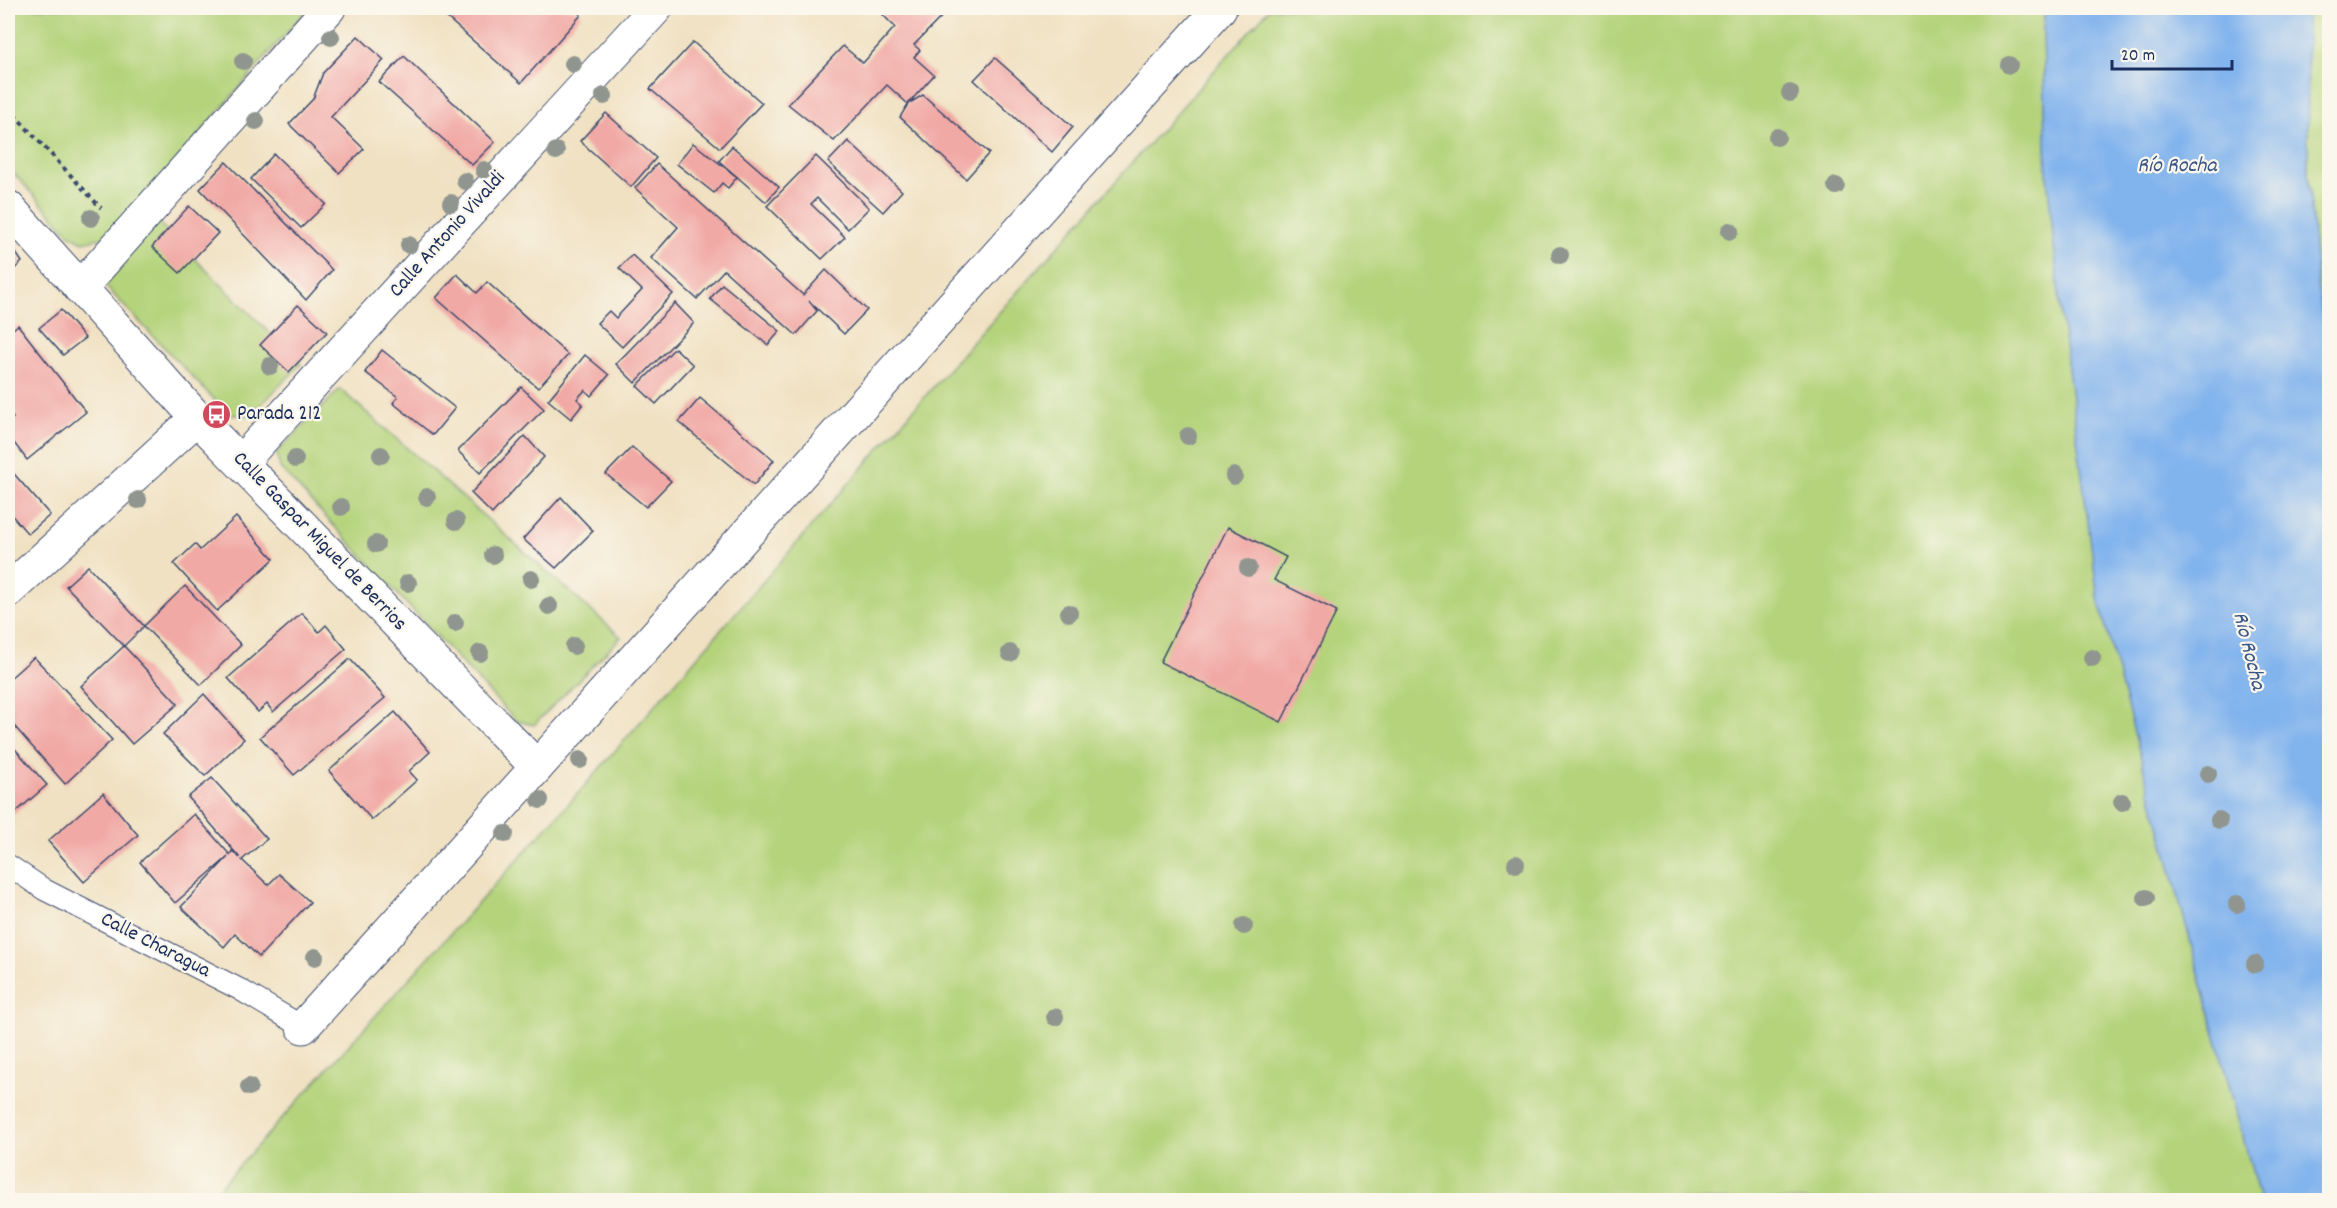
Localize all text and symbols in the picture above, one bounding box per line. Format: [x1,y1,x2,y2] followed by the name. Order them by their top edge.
[2112,33,2232,71] scale bar
[2121,44,2155,69] text: 20 m
[2137,151,2218,182] water label: Río Rocha
[383,165,513,305] street label: Calle Antonio Vivaldi
[200,399,232,431] bus stop icon: Parada 212
[237,400,321,430] place label: Parada 212
[225,445,413,639] street label: Calle Gaspar Miguel de Berrios
[2223,609,2273,695] water label: Río Rocha
[95,905,216,987] street label: Calle Charagua

